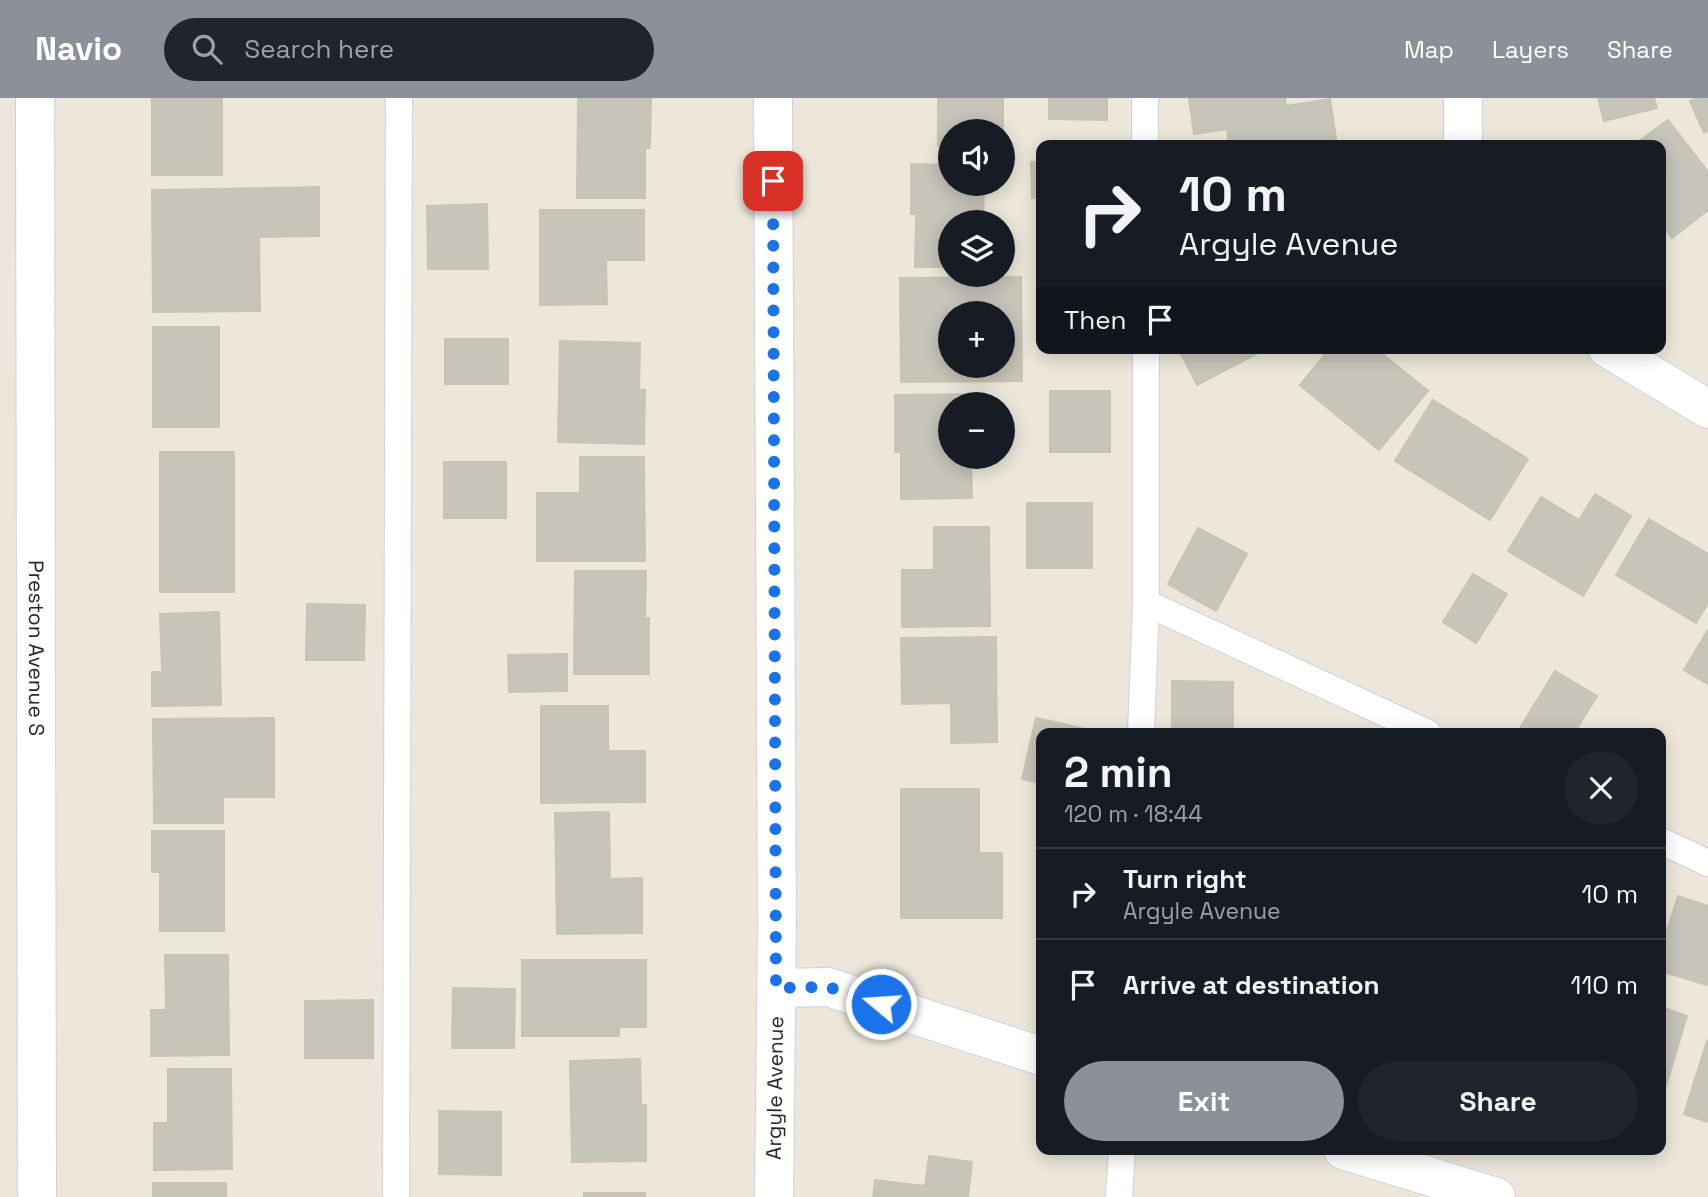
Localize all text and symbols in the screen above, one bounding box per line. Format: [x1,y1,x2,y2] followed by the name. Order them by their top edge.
[164,18,654,81] search box
[35,28,122,70] text: Navio
[188,30,226,68] icon: search
[244,32,394,66] text: Search here
[1404,34,1454,65] text: Map
[1492,34,1569,65] text: Layers
[1607,34,1673,65] text: Share
[938,119,1015,469] map controls
[938,119,1015,196] button: sound
[743,151,803,211] pin
[754,162,792,200] icon: arrive
[1179,163,1287,225] text: 10 m
[1064,168,1155,259] icon: right
[938,210,1015,287] button: layers
[1179,224,1398,264] text: Argyle Avenue
[938,301,1015,378] button: +
[1141,301,1179,339] icon: arrive
[1064,303,1127,337] text: Then
[938,392,1015,469] button: −
[23,560,50,736] street label: Preston Avenue S
[1064,746,1173,799] text: 2 min
[1564,751,1638,825] button: close
[1064,799,1203,829] text: 120 m · 18:44
[1123,862,1247,896] text: Turn right
[1064,875,1102,913] icon: right
[1581,877,1638,911] text: 10 m
[1123,896,1281,926] text: Argyle Avenue
[1064,966,1102,1004] icon: arrive
[844,967,918,1041] position arrow
[1123,968,1380,1002] text: Arrive at destination
[1571,968,1638,1002] text: 110 m
[760,1016,789,1160] street label: Argyle Avenue
[1064,1061,1344,1141] button: Exit
[1358,1061,1638,1141] button: Share

